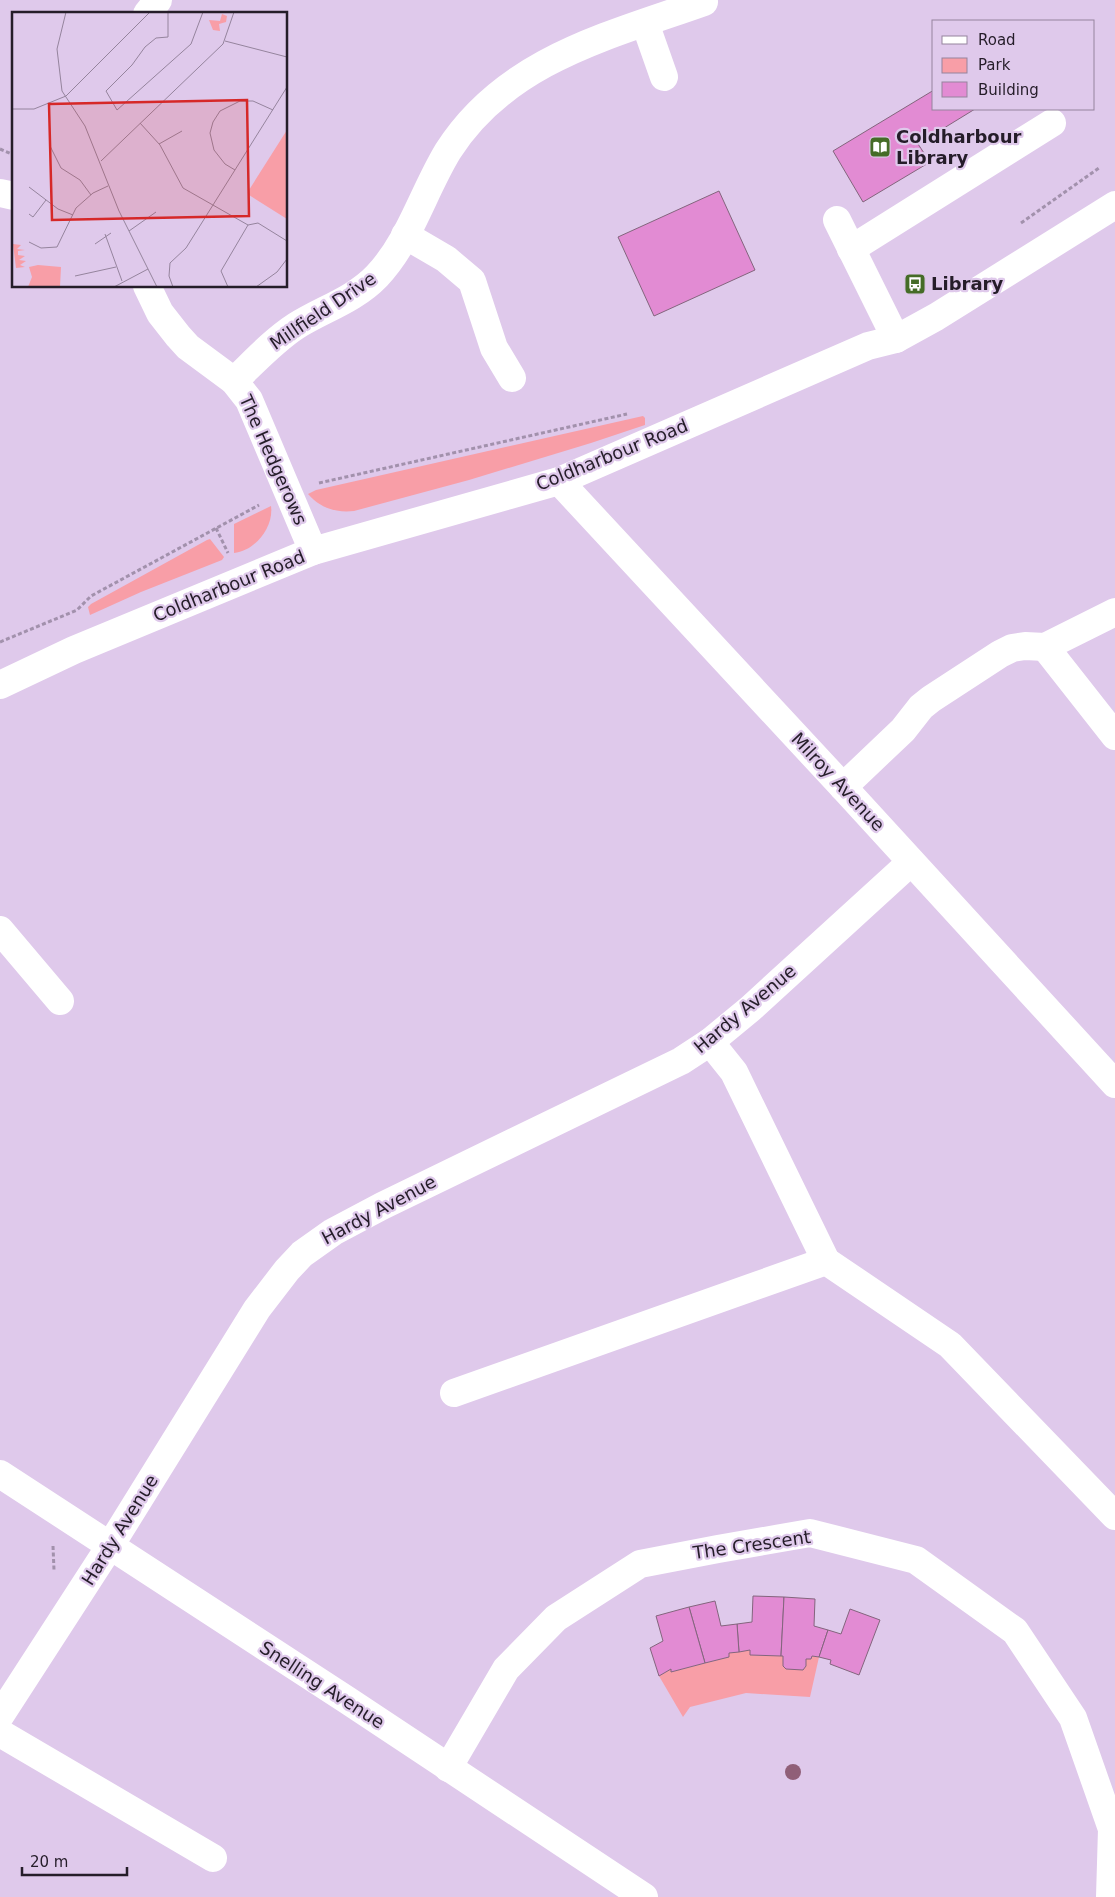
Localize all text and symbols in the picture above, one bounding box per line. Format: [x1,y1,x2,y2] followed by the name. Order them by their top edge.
[12,12,288,288] inset map
[932,20,1095,110] legend
[978,31,1016,49] text: Road
[978,56,1011,74] text: Park
[978,81,1039,99] text: Building
[896,126,1022,168] place label: Coldharbour Library
[868,135,892,159] library icon: Coldharbour Library
[266,267,380,354] street label: Millfield Drive
[903,272,927,296] bus stop icon: Library
[931,273,1003,294] place label: Library
[235,391,311,528] street label: The Hedgerows
[533,414,691,495] street label: Coldharbour Road
[150,545,308,626] street label: Coldharbour Road
[787,728,889,835] street label: Milroy Avenue
[690,960,800,1057] street label: Hardy Avenue
[318,1171,439,1248] street label: Hardy Avenue
[77,1471,162,1589] street label: Hardy Avenue
[691,1526,812,1563] street label: The Crescent
[256,1636,389,1733] street label: Snelling Avenue
[22,1844,128,1876] scale bar
[30,1853,68,1871] text: 20 m

